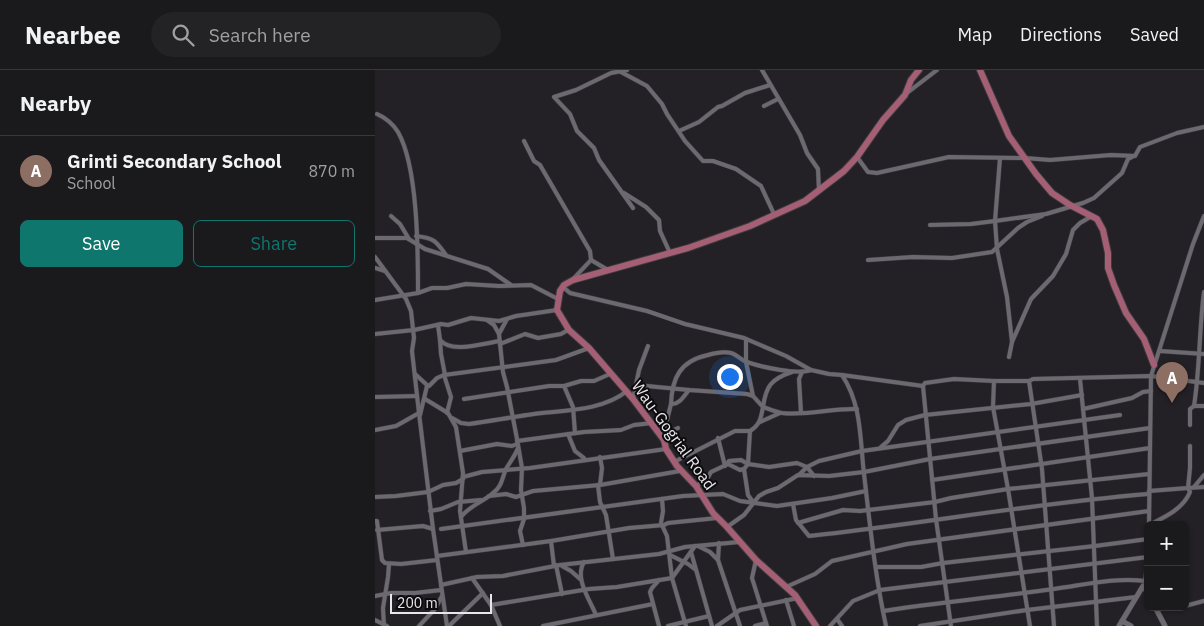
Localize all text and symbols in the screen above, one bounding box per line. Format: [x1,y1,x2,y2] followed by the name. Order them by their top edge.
[151,12,501,57] search box
[25,19,121,51] text: Nearbee
[169,21,197,49] icon: search
[209,23,311,47] text: Search here
[957,23,992,46] text: Map
[1020,23,1102,46] text: Directions
[1130,23,1179,46] text: Saved
[20,89,91,117] text: Nearby
[67,149,282,173] text: Grinti Secondary School
[31,161,41,181] text: A
[308,161,355,181] text: 870 m
[67,173,116,193] text: School
[20,220,183,267] button: Save
[193,220,355,267] button: Share
[1156,362,1188,403] pin: A
[717,364,743,390] your location
[628,376,720,494] street label: Wau-Gogrial Road
[1144,521,1189,611] map controls
[1144,521,1189,566] button: +
[1144,566,1189,611] button: −
[390,591,493,614] scale bar
[397,594,438,612] text: 200 m

